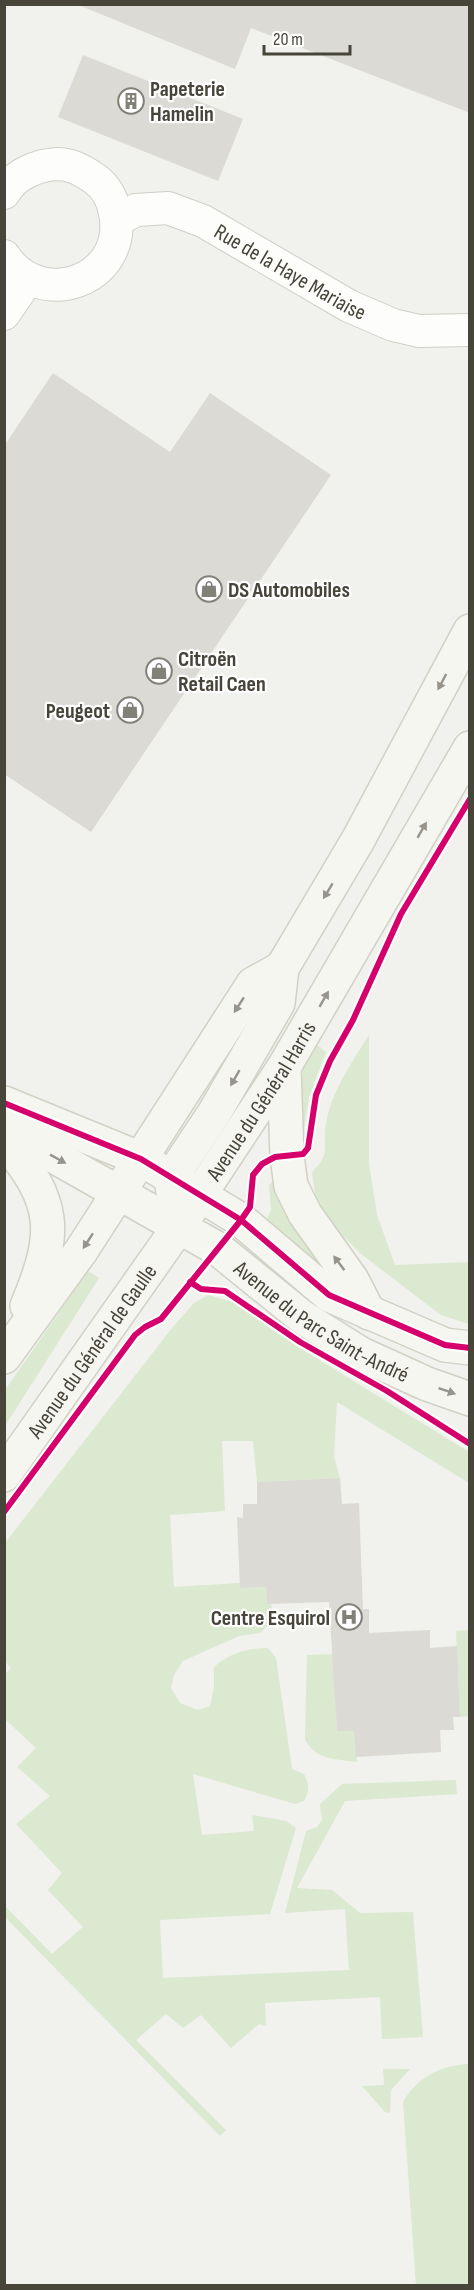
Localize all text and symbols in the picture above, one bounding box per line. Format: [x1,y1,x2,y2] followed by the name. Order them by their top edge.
[264,18,350,56] scale bar
[273,29,303,50] text: 20 m
[150,76,225,128] place label: Papeterie Hamelin
[116,86,146,116] building icon: Papeterie Hamelin
[209,219,370,327] street label: Rue de la Haye Mariaise
[194,574,224,604] shop icon: DS Automobiles
[228,577,350,604] place label: DS Automobiles
[178,646,266,698] place label: Citroën Retail Caen
[144,656,174,686] shop icon: Citroën Retail Caen
[437,674,447,691] one-way arrow
[115,695,145,725] shop icon: Peugeot
[46,698,110,725] place label: Peugeot
[417,821,427,838] one-way arrow
[323,883,333,900] one-way arrow
[319,991,330,1007] one-way arrow
[234,997,245,1014] one-way arrow
[200,1017,323,1187] street label: Avenue du Général Harris
[230,1070,240,1087] one-way arrow
[50,1154,67,1164] one-way arrow
[83,1233,94,1249] one-way arrow
[227,1255,413,1389] street label: Avenue du Parc Saint-André
[333,1255,345,1271] one-way arrow
[22,1259,163,1445] street label: Avenue du Général de Gaulle
[438,1387,456,1397] one-way arrow
[334,1602,364,1632] hospital icon: Centre Esquirol
[211,1605,330,1632] place label: Centre Esquirol

